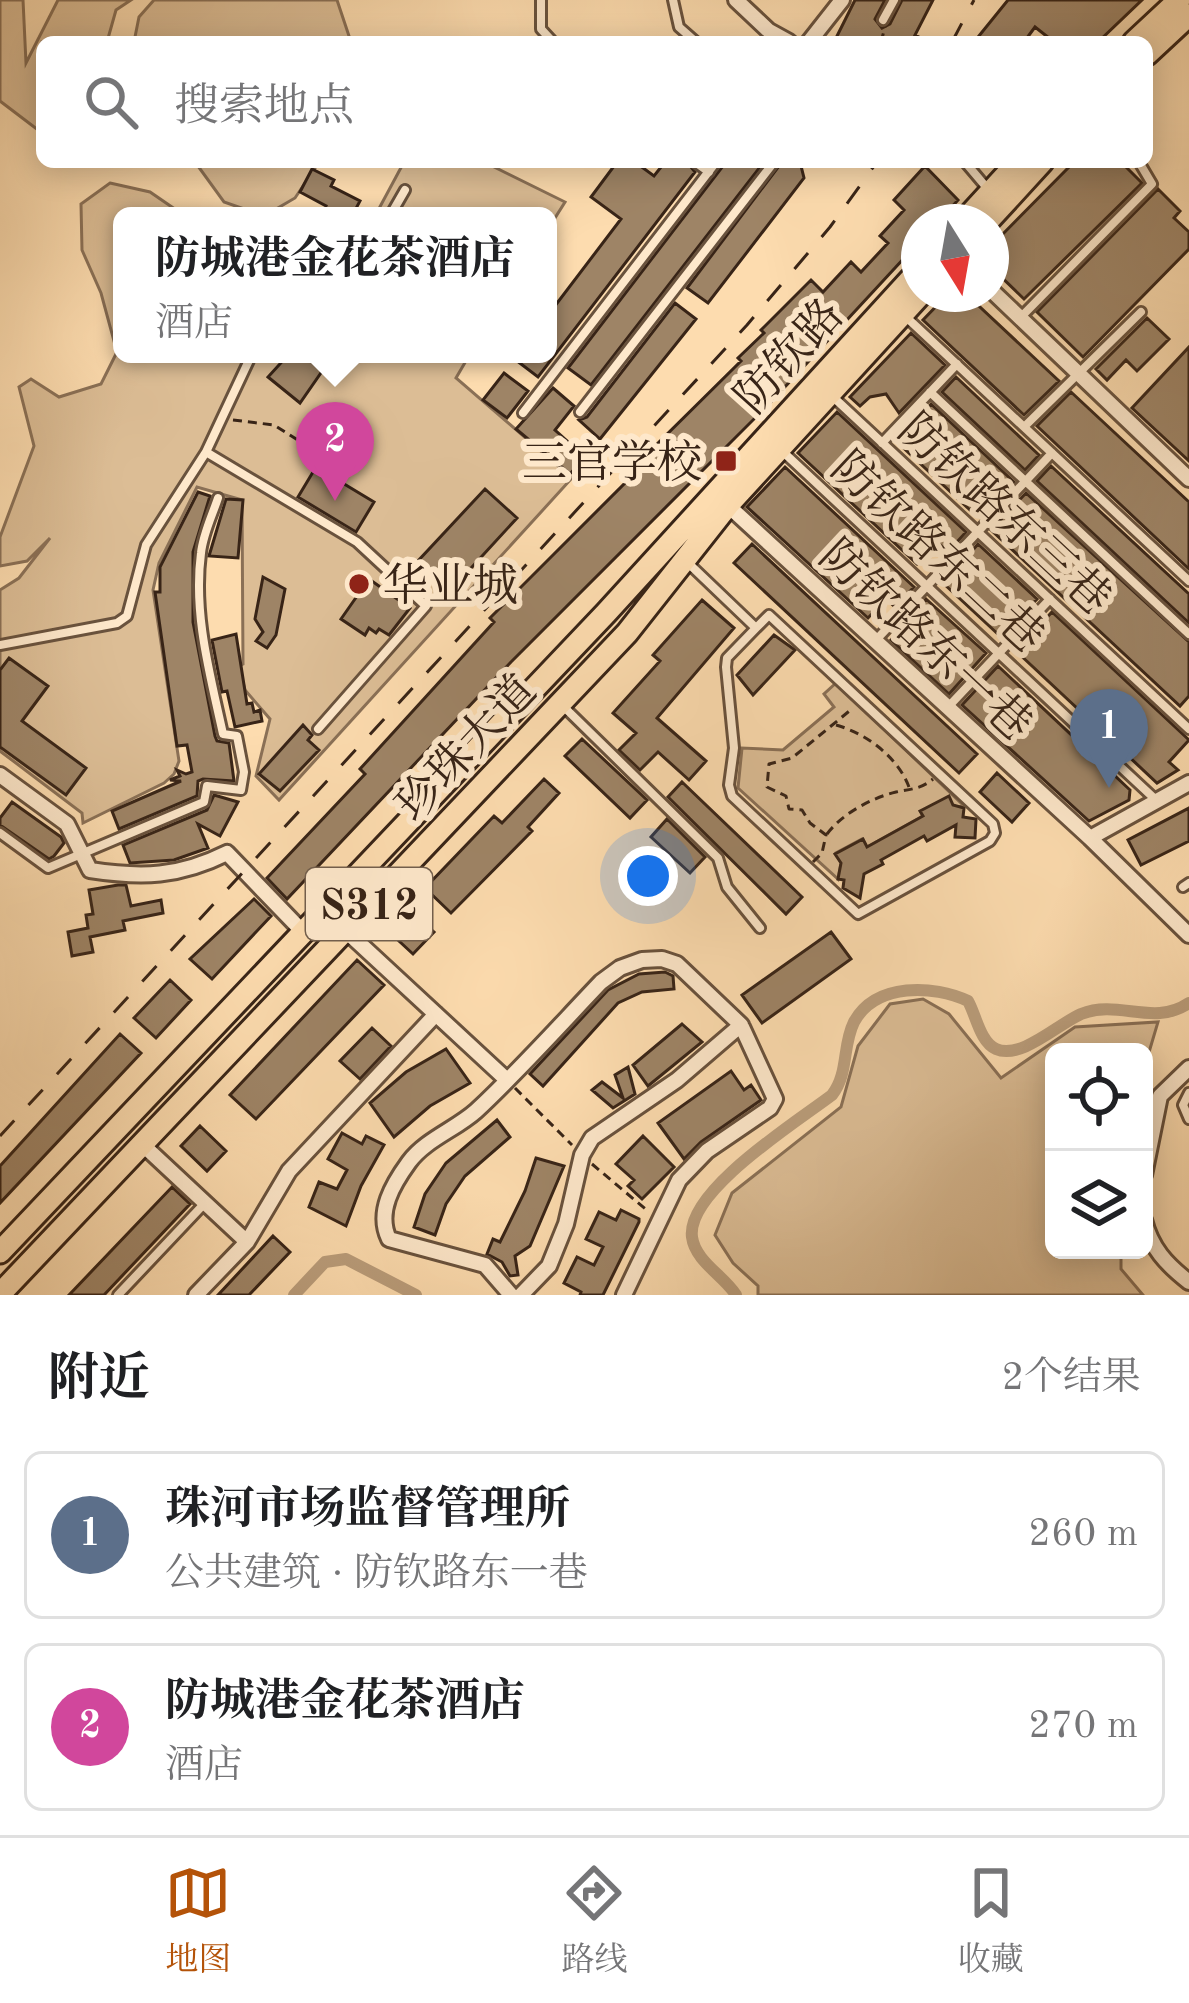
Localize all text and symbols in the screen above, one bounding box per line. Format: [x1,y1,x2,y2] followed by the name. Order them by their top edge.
[36,36,1153,168] search box
[78,69,144,135] icon: search
[174,86,354,131] text: 搜索地点
[901,204,1009,312] north arrow
[113,207,557,363] popup
[155,239,515,284] text: 防城港金花茶酒店
[726,290,853,423] street label: 防钦路
[155,305,233,344] text: 酒店
[296,402,374,501] pin: 2
[889,405,1120,625] street label: 防钦路东三巷
[522,438,702,488] place label: 三官学校
[822,443,1053,663] street label: 防钦路东二巷
[713,448,739,474] marker: 三官学校
[810,531,1041,751] street label: 防钦路东一巷
[383,562,518,611] place label: 华业城
[346,571,372,597] marker: 华业城
[388,666,546,831] street label: 珍珠大道
[1070,689,1148,788] pin: 1
[618,846,678,906] your location
[306,868,432,940] road number: S312
[1045,1043,1153,1259] map controls
[1045,1043,1153,1151] button: locate
[1045,1151,1153,1259] button: layers
[48,1355,150,1406] text: 附近
[1001,1359,1141,1398] text: 2个结果
[165,1489,570,1534] text: 珠河市场监督管理所
[79,1515,101,1554] text: 1
[1028,1515,1138,1554] text: 260 m
[165,1555,588,1594] text: 公共建筑 · 防钦路东一巷
[165,1681,525,1726] text: 防城港金花茶酒店
[79,1707,101,1746] text: 2
[1028,1707,1138,1746] text: 270 m
[165,1747,243,1786] text: 酒店
[165,1860,231,1982] tab: 地图
[561,1860,627,1982] tab: 路线
[958,1860,1024,1982] tab: 收藏

